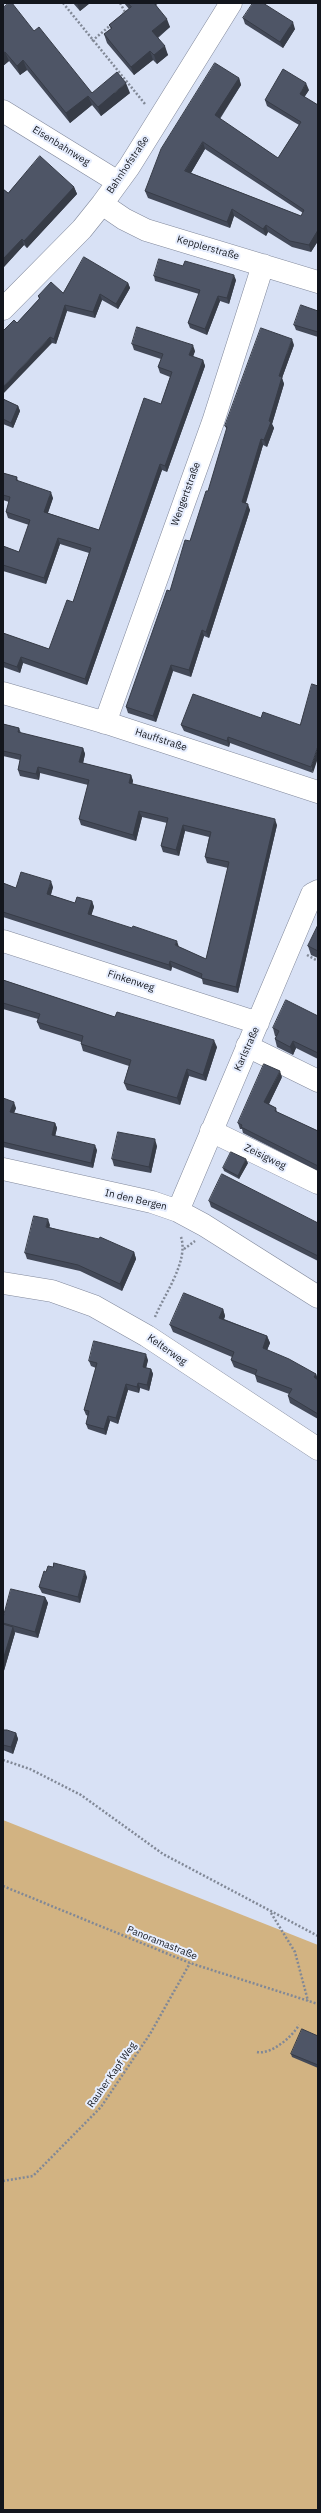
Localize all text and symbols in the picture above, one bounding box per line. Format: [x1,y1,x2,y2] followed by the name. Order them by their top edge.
[30,124,92,168] street label: Eisenbahnweg
[104,134,152,196] street label: Bahnhofstraße
[175,233,241,263] street label: Kepplerstraße
[169,460,203,528] street label: Wengertstraße
[134,726,188,754] street label: Hauffstraße
[106,968,156,994] street label: Finkenweg
[232,1025,262,1073] street label: Karlstraße
[242,1142,288,1172] street label: Zeisigweg
[104,1187,168,1213] street label: In den Bergen
[145,1332,189,1368] street label: Kelterweg
[125,1923,199,1963] street label: Panoramastraße
[85,2040,139,2110] street label: Rauher Kapf Weg

